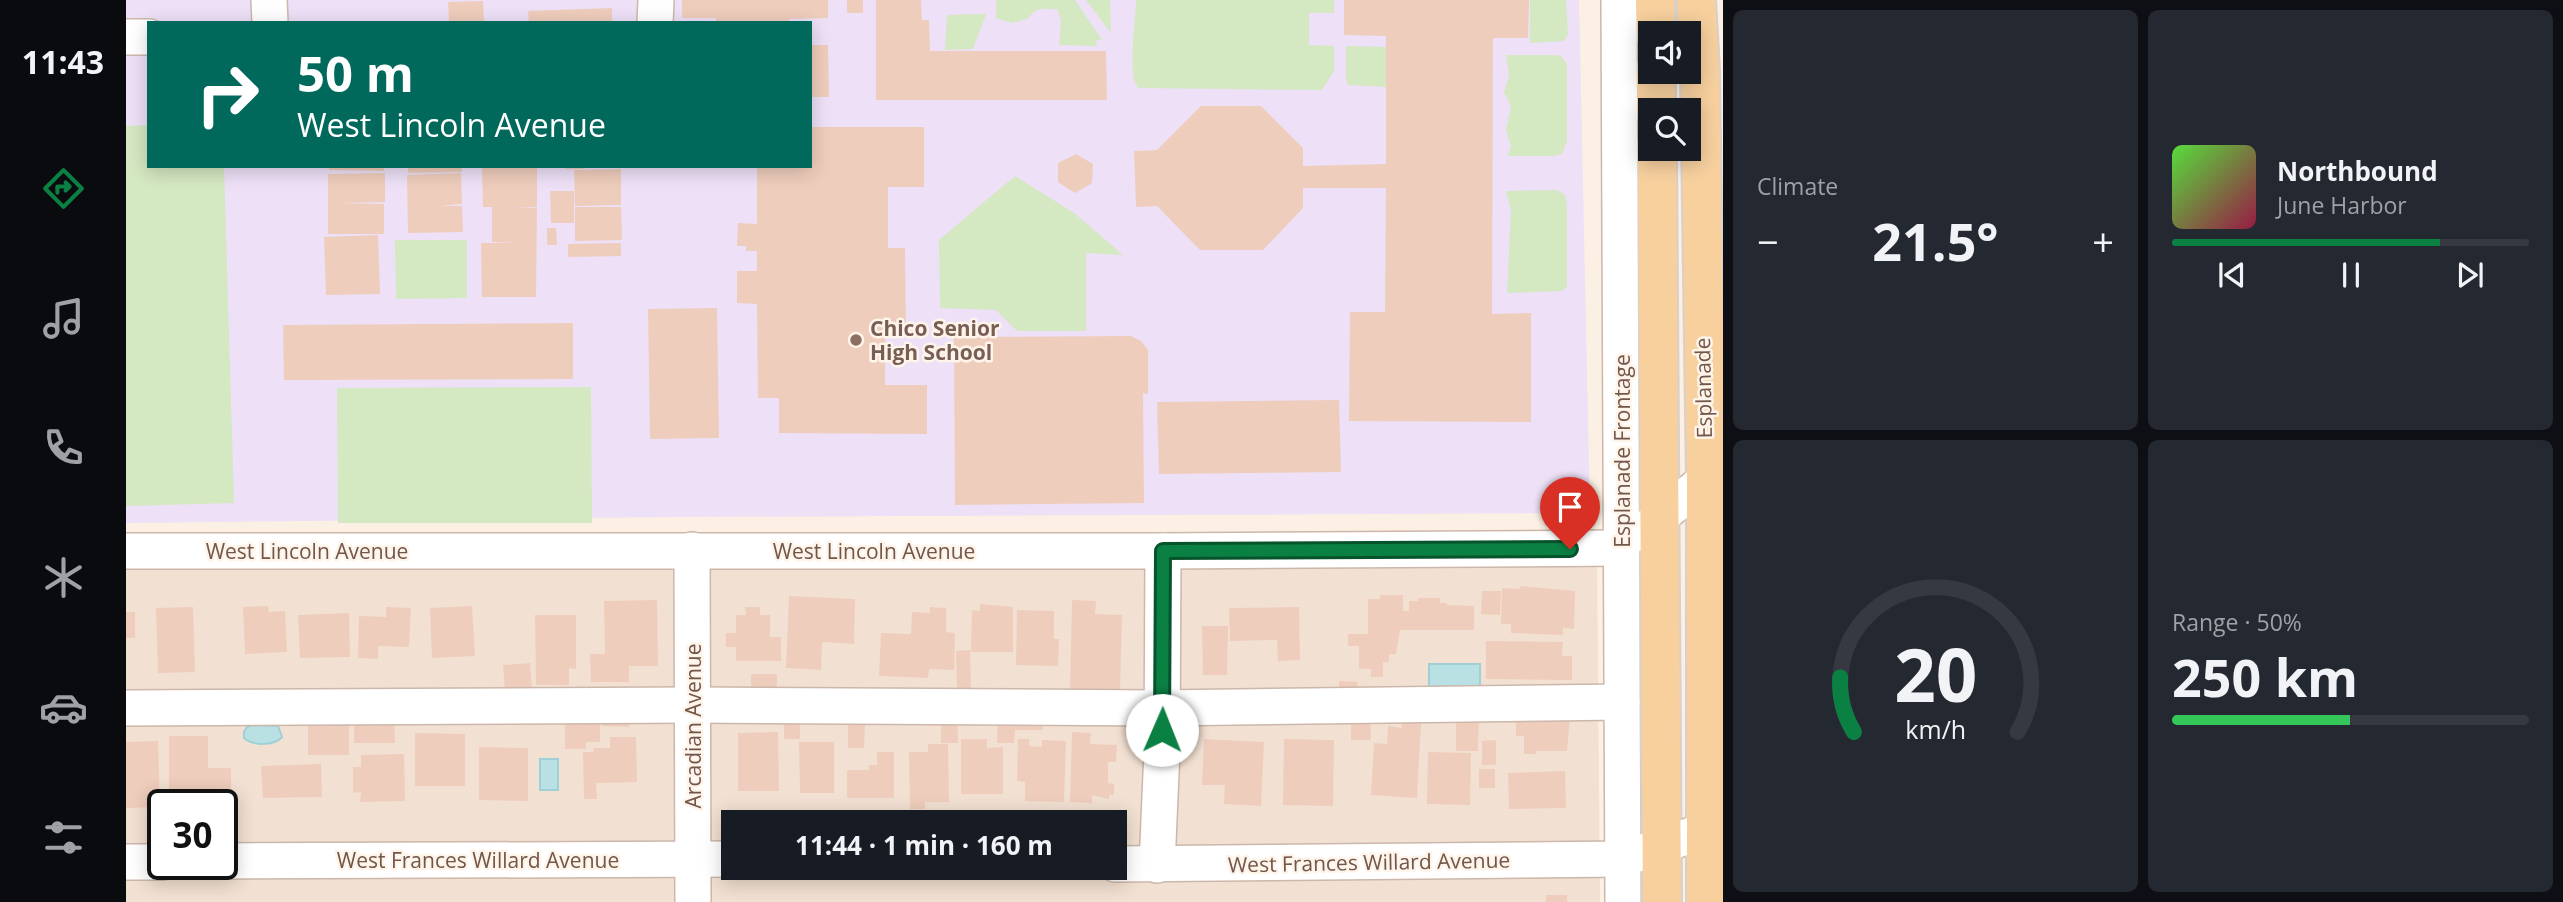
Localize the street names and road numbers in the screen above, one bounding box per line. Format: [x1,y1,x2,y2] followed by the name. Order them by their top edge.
[1688,337,1718,439] street label: Esplanade
[1608,354,1636,548] street label: Esplanade Frontage
[206,537,408,565] street label: West Lincoln Avenue
[773,537,975,565] street label: West Lincoln Avenue
[679,644,707,808] street label: Arcadian Avenue
[337,846,619,874] street label: West Frances Willard Avenue
[1228,846,1510,878] street label: West Frances Willard Avenue

